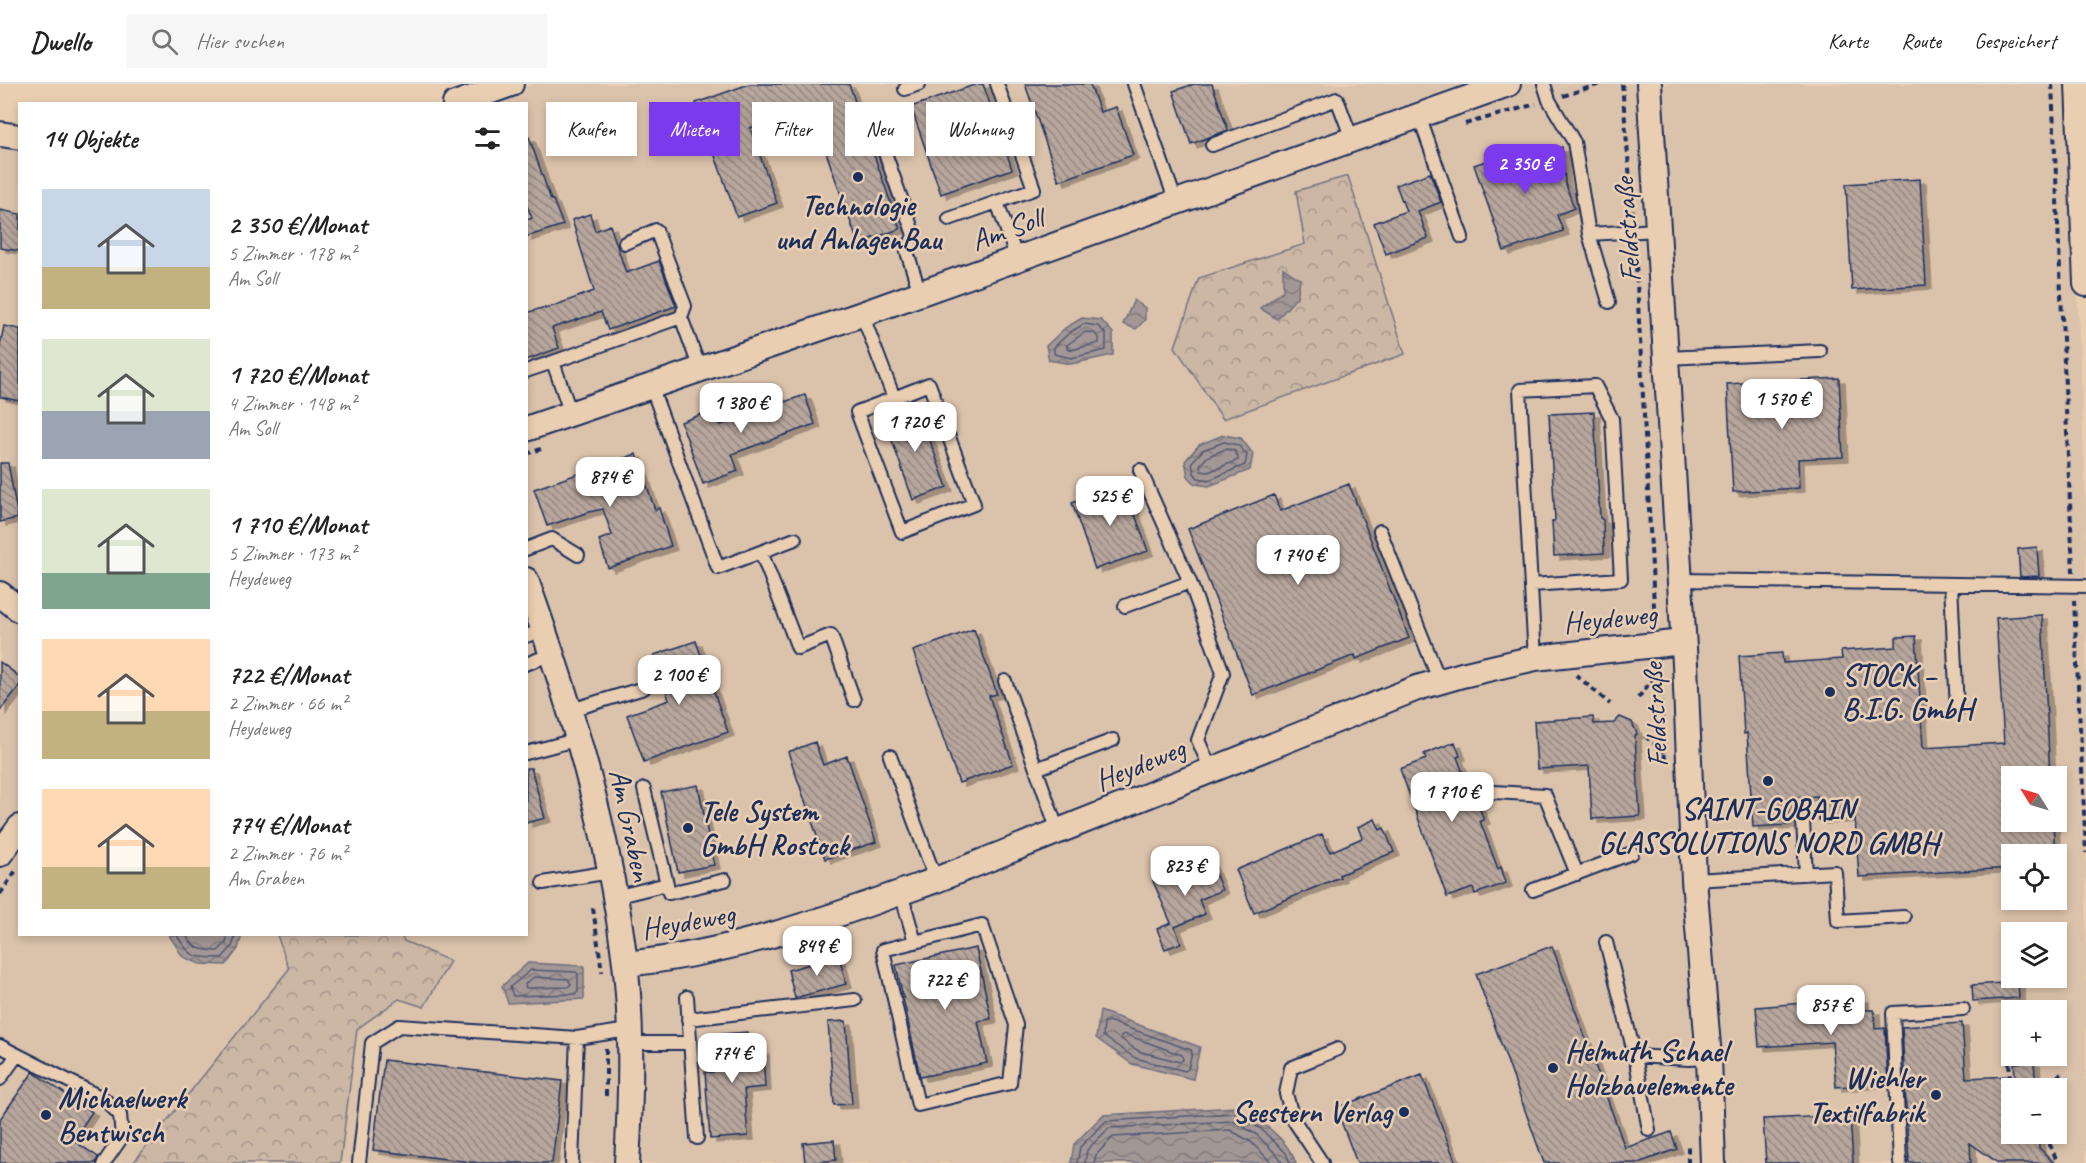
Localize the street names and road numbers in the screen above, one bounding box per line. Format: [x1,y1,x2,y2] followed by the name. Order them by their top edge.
[1604,174,1650,284] street label: Feldstraße
[966,197,1053,260] street label: Am Soll
[1561,594,1660,642] street label: Heydeweg
[1633,659,1677,768] street label: Feldstraße
[1089,728,1192,799] street label: Heydeweg
[601,765,662,886] street label: Am Graben
[638,894,739,948] street label: Heydeweg

